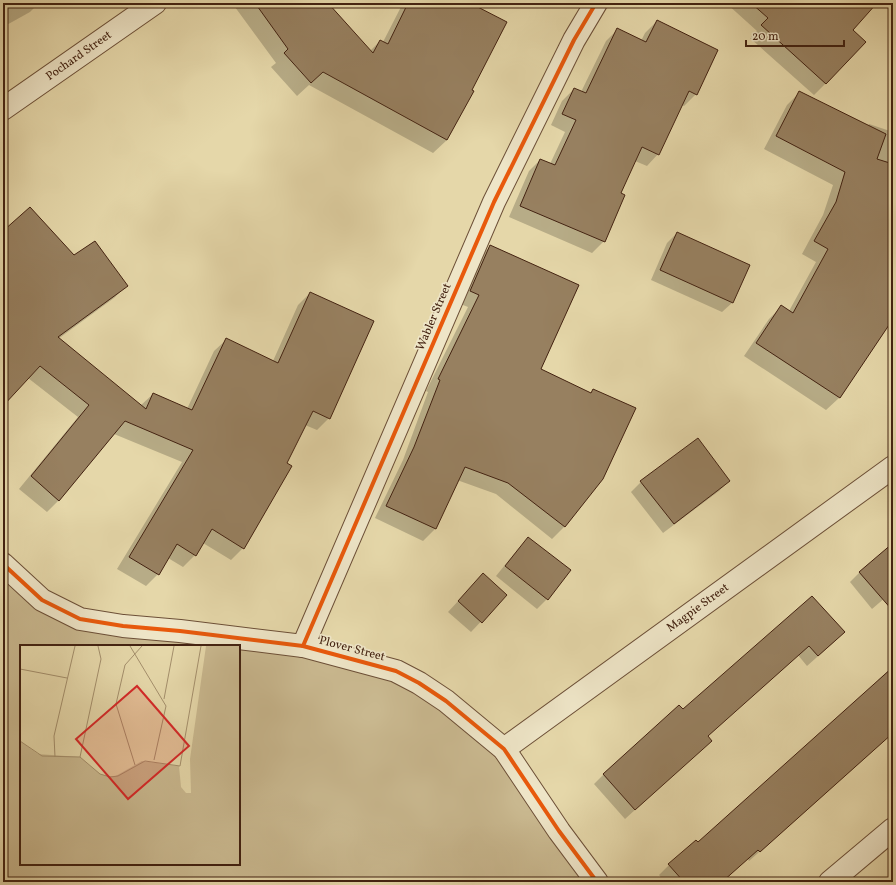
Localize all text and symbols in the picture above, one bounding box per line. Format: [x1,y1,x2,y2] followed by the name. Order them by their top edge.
[746,22,844,48] scale bar
[43,27,115,85] street label: Pochard Street
[752,29,779,45] text: 20 m
[413,281,455,353] street label: Wabler Street
[664,580,732,636] street label: Magpie Street
[317,633,387,665] street label: Plover Street
[20,645,240,865] inset map

